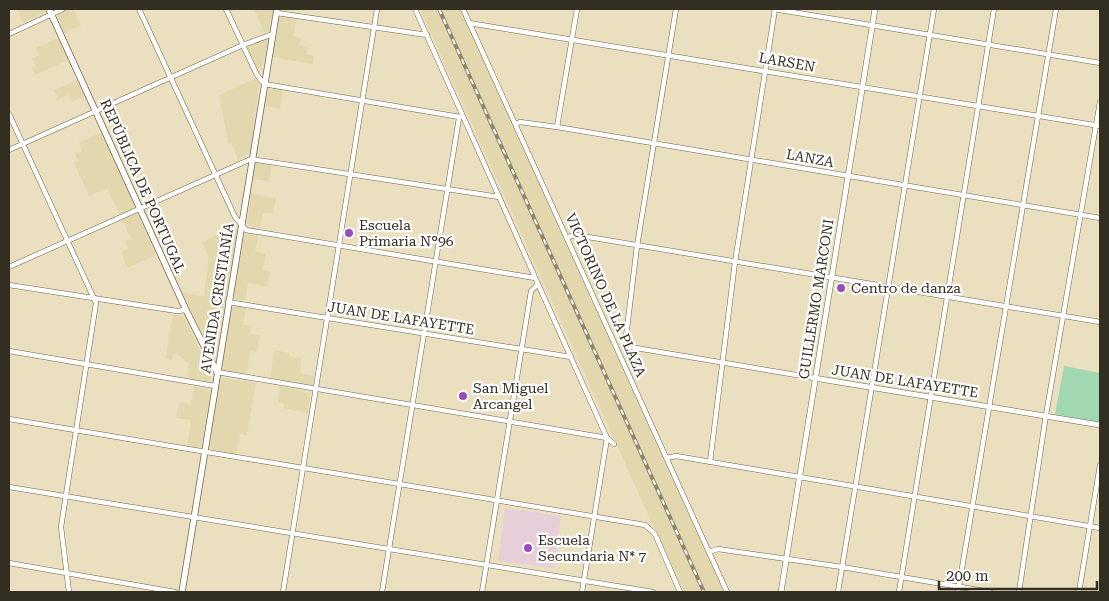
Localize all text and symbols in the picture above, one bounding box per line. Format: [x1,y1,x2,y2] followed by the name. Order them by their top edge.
[757,49,817,75] street label: LARSEN
[97,96,189,276] street label: REPÚBLICA DE PORTUGAL
[785,146,835,170] street label: LANZA
[563,211,650,380] street label: VICTORINO DE LA PLAZA
[359,217,454,249] place label: Escuela Primaria N°96
[795,218,837,380] street label: GUILLERMO MARCONI
[197,221,237,374] street label: AVENIDA CRISTIANÍA
[343,227,355,239] marker: Escuela Primaria N°96
[851,280,961,296] place label: Centro de danza
[835,282,847,294] marker: Centro de danza
[327,299,475,337] street label: JUAN DE LAFAYETTE
[831,362,979,400] street label: JUAN DE LAFAYETTE
[473,380,549,412] place label: San Miguel Arcangel
[457,390,469,402] marker: San Miguel Arcangel
[538,532,647,564] place label: Escuela Secundaria N* 7
[522,542,534,554] marker: Escuela Secundaria N* 7
[939,558,1096,590] scale bar
[946,567,989,585] text: 200 m

